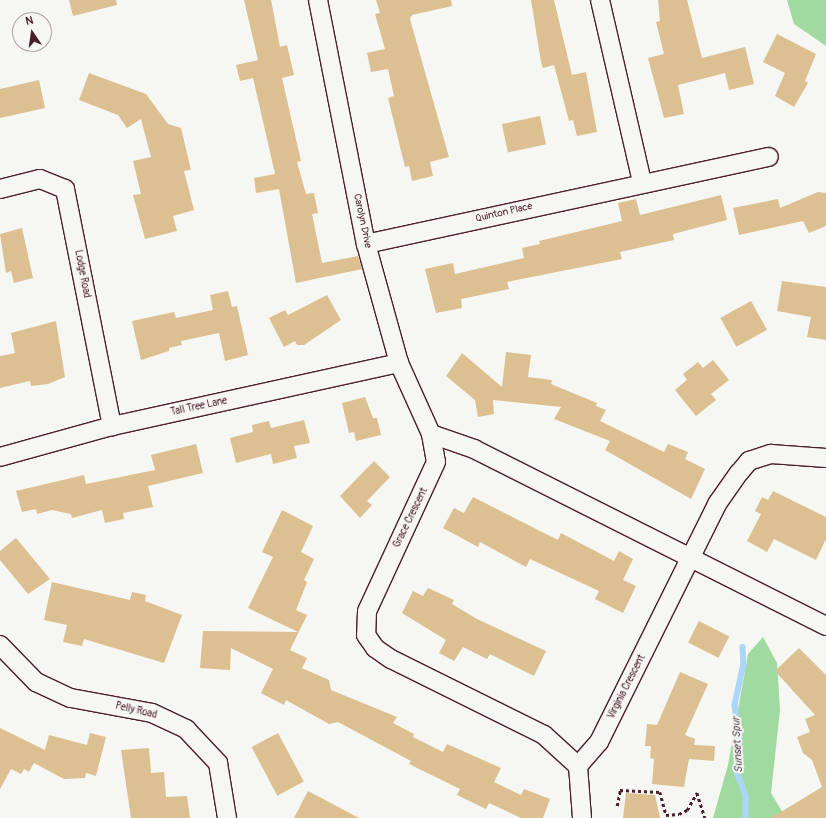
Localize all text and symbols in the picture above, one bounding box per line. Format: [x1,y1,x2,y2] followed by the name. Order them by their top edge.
[12,12,52,52] north arrow
[24,14,34,28] text: N
[350,193,374,249] street label: Carolyn Drive
[474,201,534,225] street label: Quinton Place
[71,249,93,299] street label: Lodge Road
[170,395,228,419] street label: Tall Tree Lane
[391,486,431,550] street label: Grace Crescent
[606,653,648,721] street label: Virginia Crescent
[114,700,158,722] street label: Pelly Road
[730,717,746,773] water label: Sunset Spur

